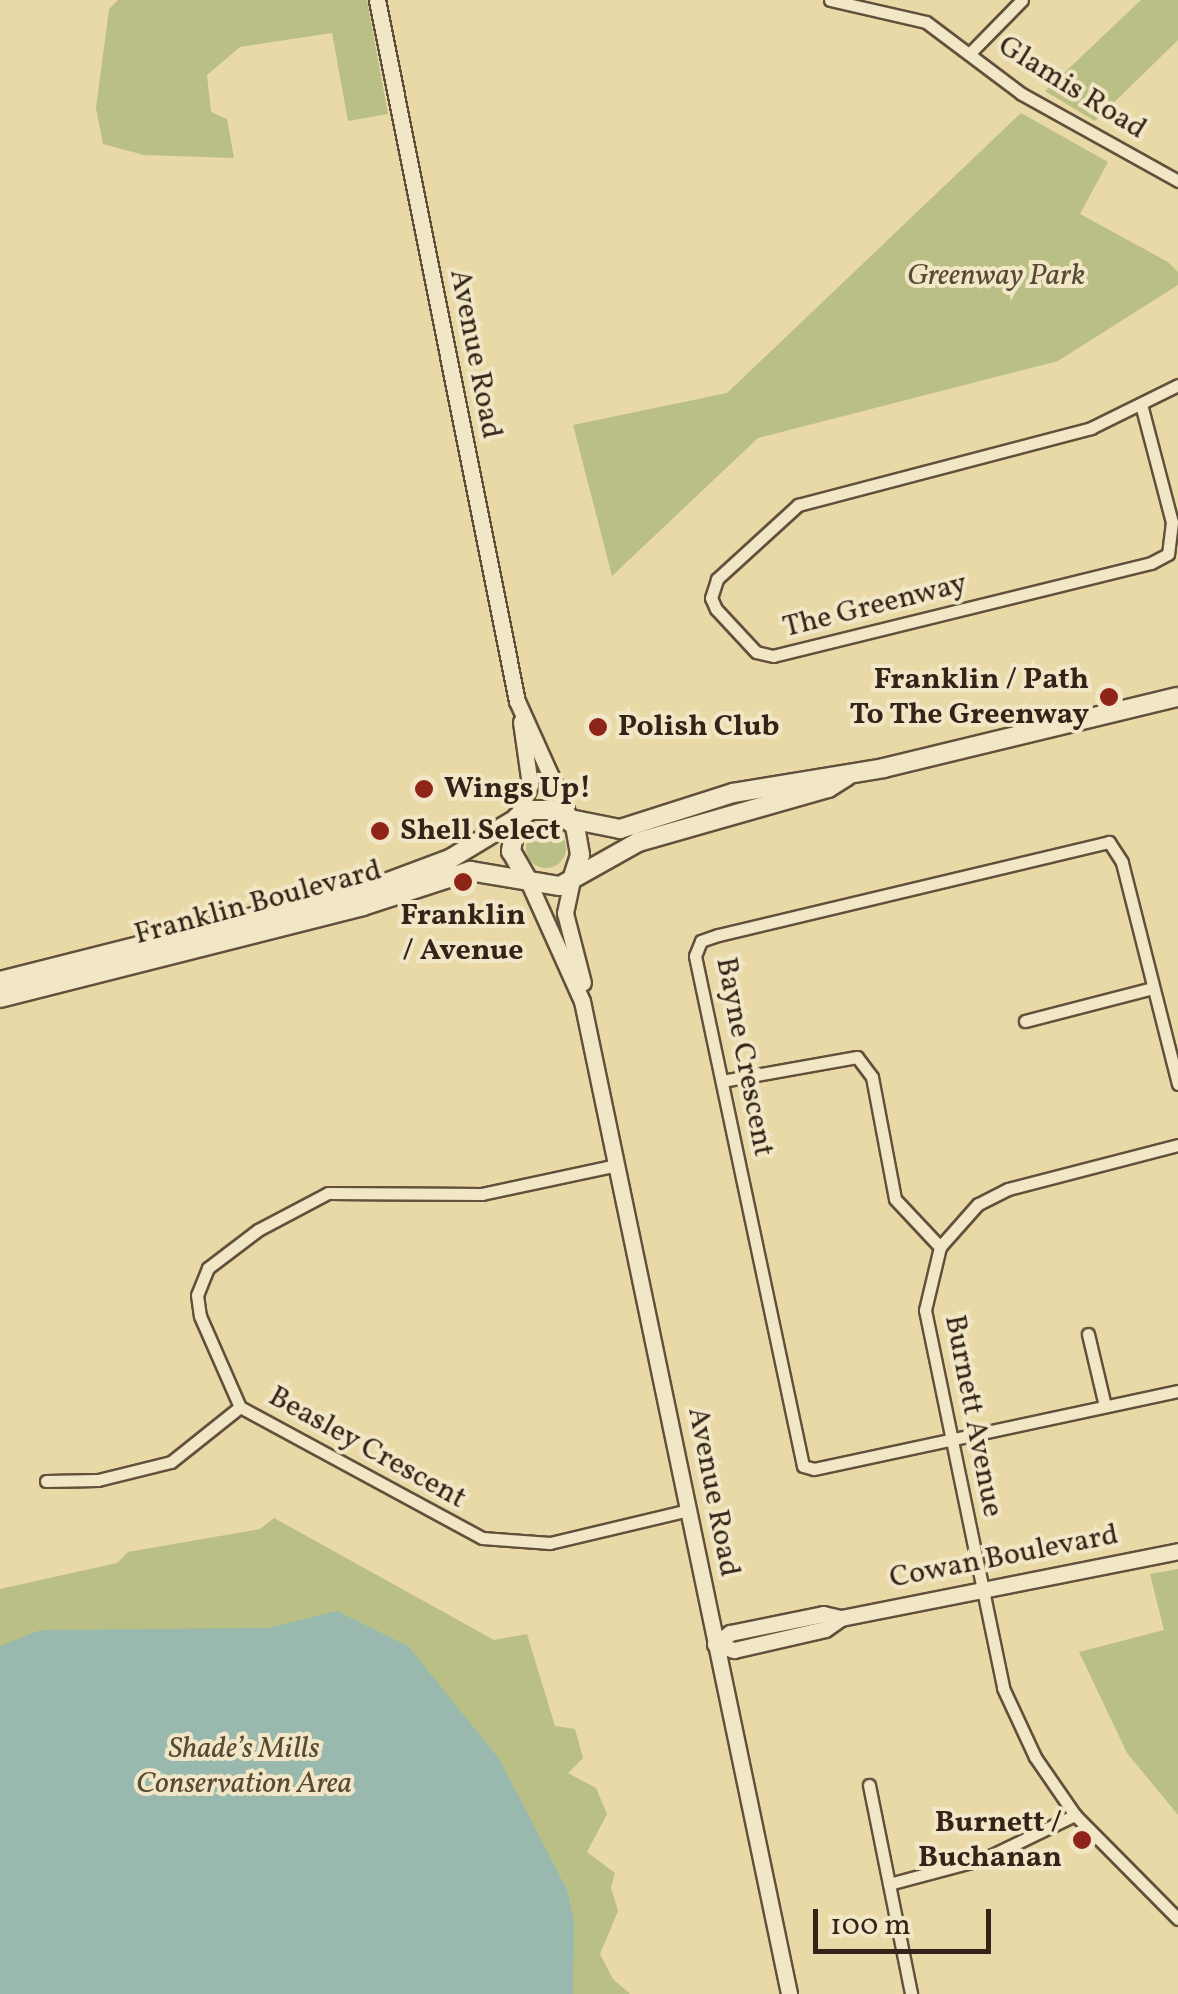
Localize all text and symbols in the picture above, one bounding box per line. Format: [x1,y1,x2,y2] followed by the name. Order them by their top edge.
[991,28,1153,148] street label: Glamis Road
[907,258,1085,294] park label: Greenway Park
[441,266,509,442] street label: Avenue Road
[779,566,971,646] street label: The Greenway
[849,662,1089,732] place label: Franklin / Path To The Greenway
[1098,686,1120,708] marker: Franklin / Path To The Greenway
[618,709,780,745] place label: Polish Club
[587,716,609,738] marker: Polish Club
[444,771,591,807] place label: Wings Up!
[413,778,435,800] marker: Wings Up!
[400,813,560,849] place label: Shell Select
[369,820,391,842] marker: Shell Select
[131,853,385,953] street label: Franklin Boulevard
[452,871,474,893] marker: Franklin / Avenue
[400,898,526,968] place label: Franklin / Avenue
[707,954,781,1160] street label: Bayne Crescent
[936,1312,1010,1520] street label: Burnett Avenue
[262,1379,472,1517] street label: Beasley Crescent
[679,1404,747,1580] street label: Avenue Road
[887,1517,1121,1597] street label: Cowan Boulevard
[136,1731,352,1802] park label: Shade’s Mills Conservation Area
[918,1805,1062,1876] place label: Burnett / Buchanan
[1071,1829,1093,1851] marker: Burnett / Buchanan
[818,1889,996,1951] scale bar
[830,1905,911,1947] text: 100 m

